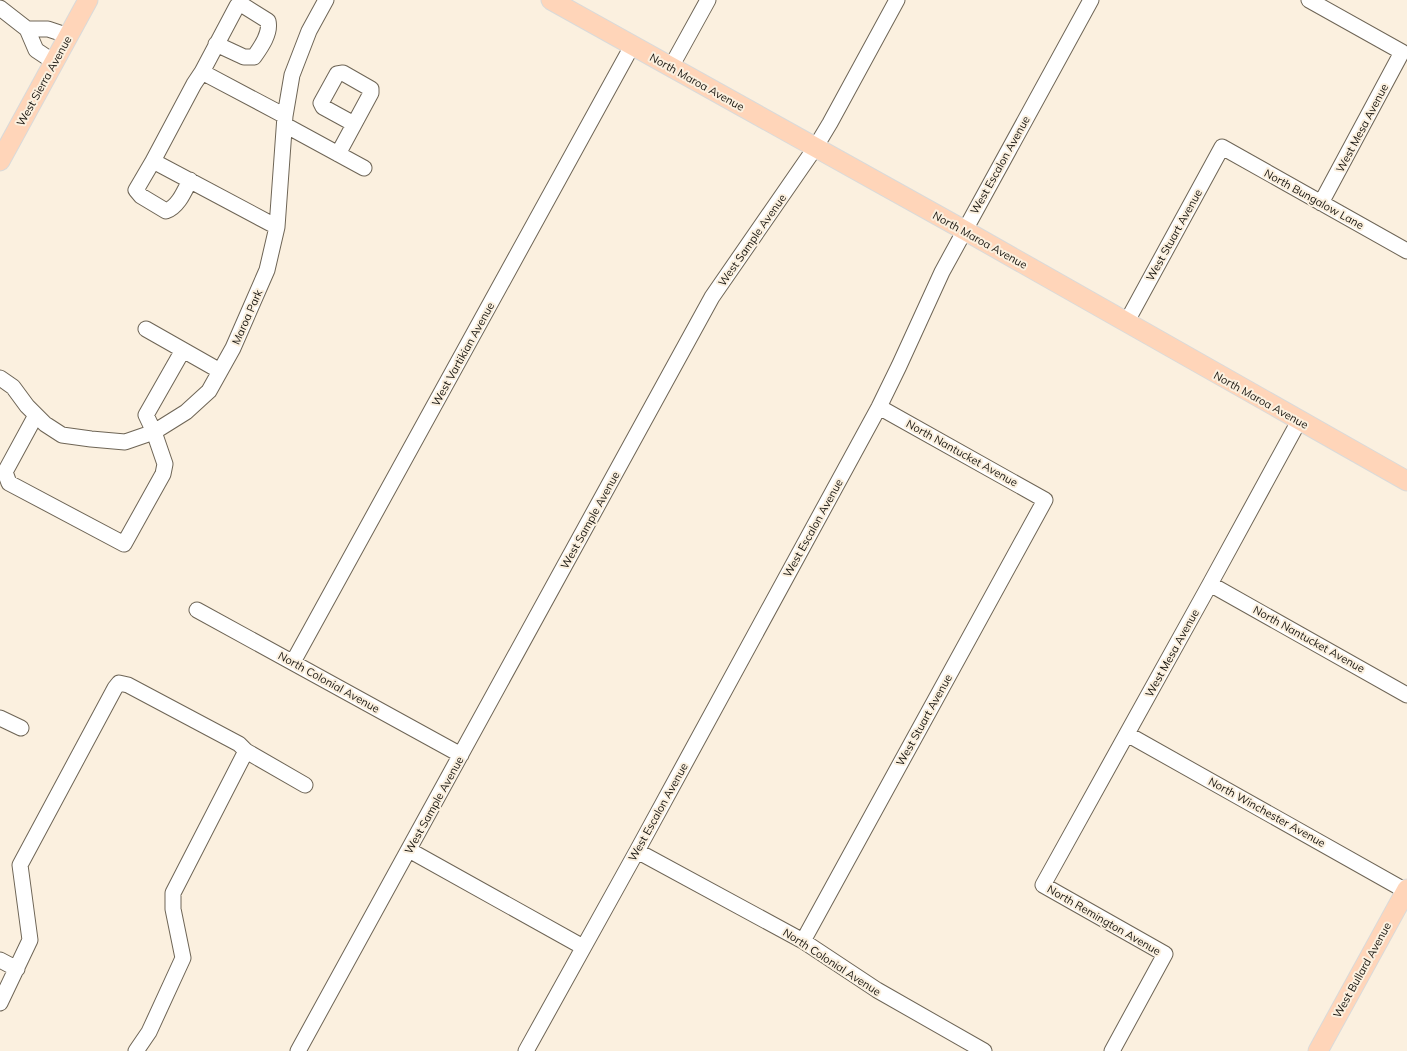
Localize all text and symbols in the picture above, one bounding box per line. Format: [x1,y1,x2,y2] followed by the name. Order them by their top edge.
[13,33,75,129] street label: West Sierra Avenue
[647,50,747,114] street label: North Maroa Avenue
[1333,81,1391,175] street label: West Mesa Avenue
[967,113,1033,217] street label: West Escalon Avenue
[1262,166,1366,232] street label: North Bungalow Lane
[1143,187,1205,283] street label: West Stuart Avenue
[715,191,789,289] street label: West Sample Avenue
[930,208,1030,272] street label: North Maroa Avenue
[229,287,266,347] street label: Maroa Park
[429,300,497,408] street label: West Vartikian Avenue
[1211,368,1311,432] street label: North Maroa Avenue
[904,416,1020,490] street label: North Nantucket Avenue
[557,469,623,571] street label: West Sample Avenue
[780,476,846,580] street label: West Escalon Avenue
[1251,602,1367,676] street label: North Nantucket Avenue
[1142,607,1202,699] street label: West Mesa Avenue
[276,648,382,716] street label: North Colonial Avenue
[893,672,955,768] street label: West Stuart Avenue
[401,754,467,856] street label: West Sample Avenue
[625,760,691,864] street label: West Escalon Avenue
[1206,774,1328,850] street label: North Winchester Avenue
[1045,882,1163,958] street label: North Remington Avenue
[1330,920,1394,1020] street label: West Bullard Avenue
[780,925,884,999] street label: North Colonial Avenue

